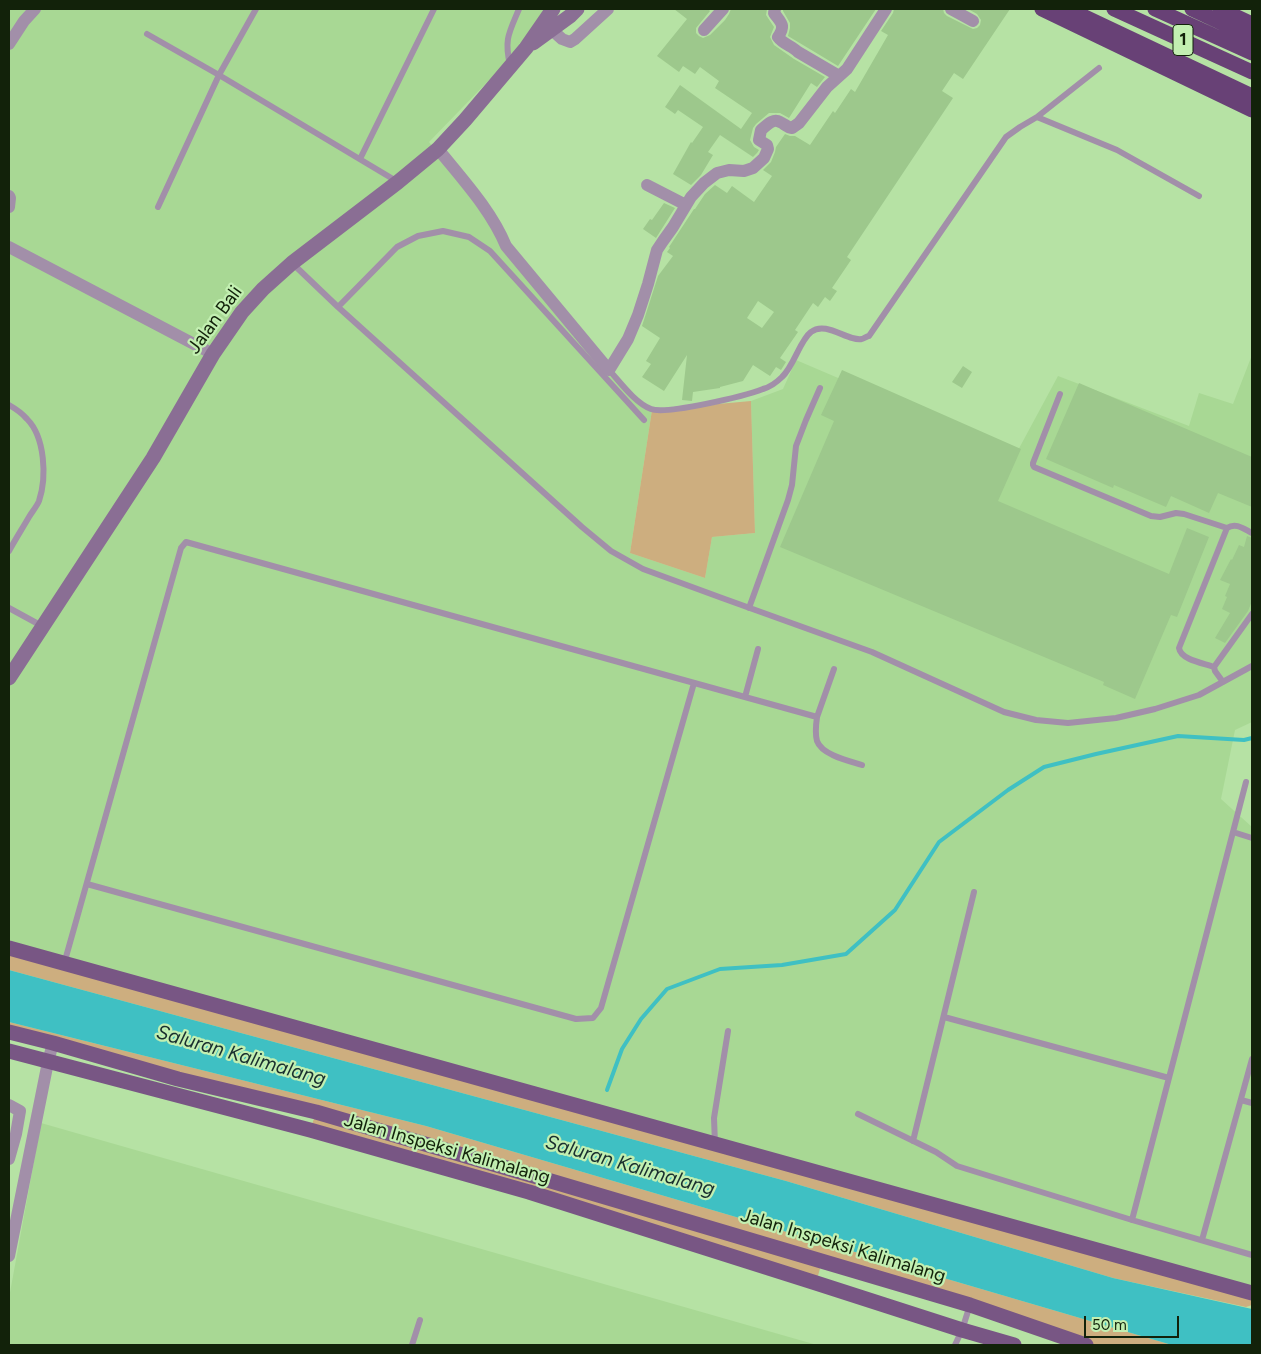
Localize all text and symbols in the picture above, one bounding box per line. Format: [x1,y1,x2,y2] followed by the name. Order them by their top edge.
[1173,24,1193,56] road number: 1
[183,282,247,358] street label: Jalan Bali
[154,1020,328,1092] water label: Saluran Kalimalang
[341,1109,553,1189] street label: Jalan Inspeksi Kalimalang
[543,1130,717,1202] water label: Saluran Kalimalang
[738,1204,948,1288] street label: Jalan Inspeksi Kalimalang
[1086,1306,1181,1338] scale bar
[1092,1316,1127,1334] text: 50 m

